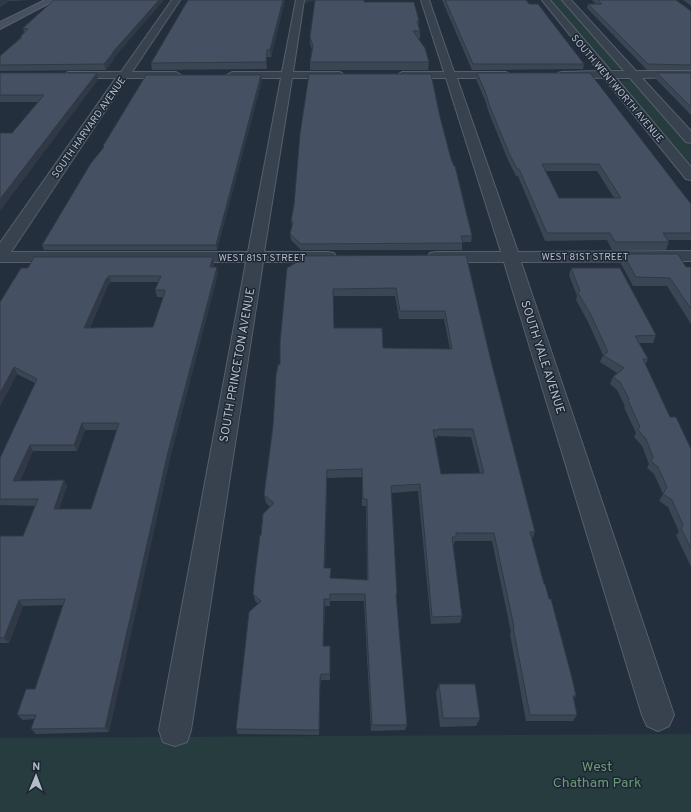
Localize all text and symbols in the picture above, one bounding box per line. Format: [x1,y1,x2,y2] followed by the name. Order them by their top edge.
[568,32,666,146] street label: SOUTH WENTWORTH AVENUE
[49,75,129,181] street label: SOUTH HARVARD AVENUE
[541,251,629,264] street label: WEST 81ST STREET
[218,252,306,265] street label: WEST 81ST STREET
[217,287,259,444] street label: SOUTH PRINCETON AVENUE
[516,299,568,416] street label: SOUTH YALE AVENUE
[16,756,56,796] north arrow
[553,759,641,792] park label: West Chatham Park
[32,760,40,774] text: N

